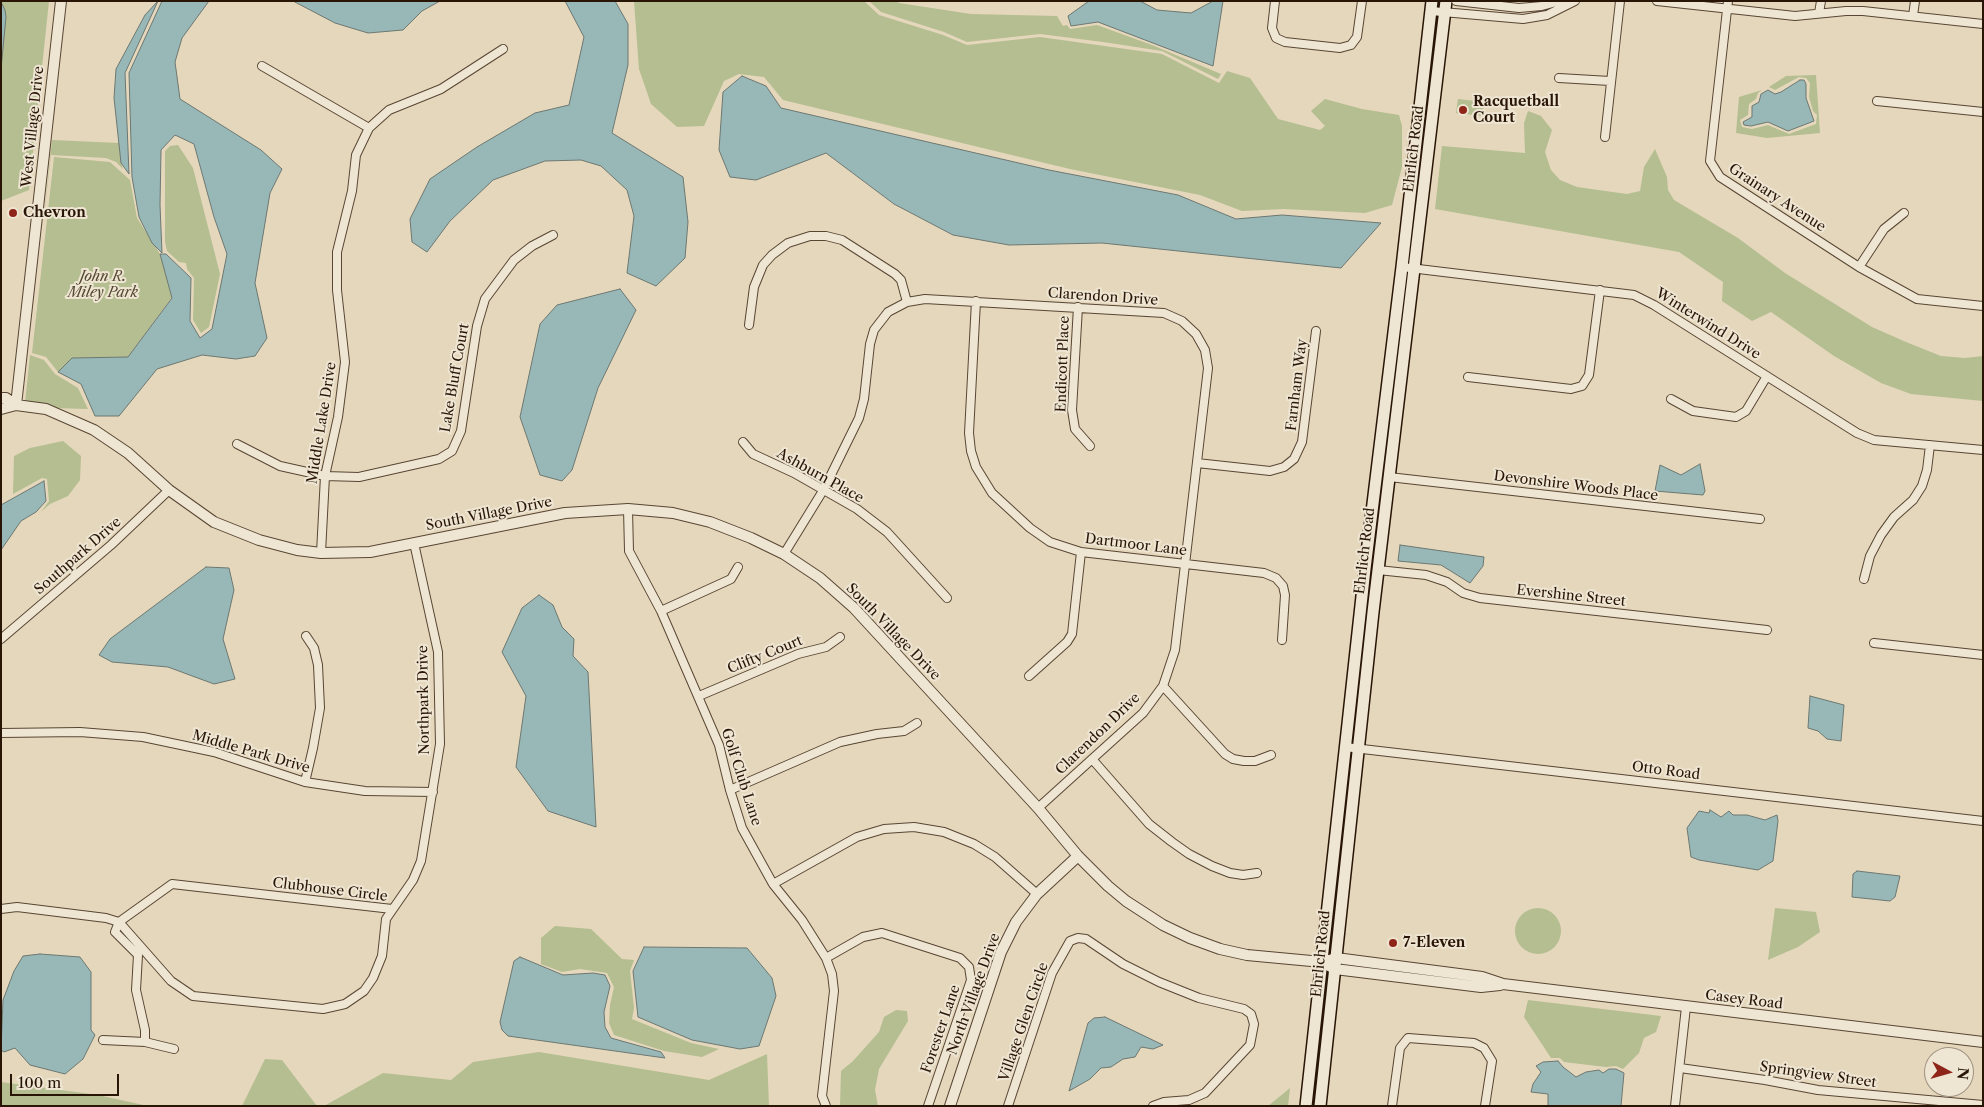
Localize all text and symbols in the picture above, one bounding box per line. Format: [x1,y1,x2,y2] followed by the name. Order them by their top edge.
[18,65,48,189] street label: West Village Drive
[1473,94,1559,126] place label: Racquetball Court
[1457,104,1469,116] marker: Racquetball Court
[1400,105,1428,193] street label: Ehrlich Road
[1725,160,1829,236] street label: Grainary Avenue
[23,205,86,221] place label: Chevron
[7,207,19,219] marker: Chevron
[68,269,138,302] park label: John R. Miley Park
[1047,285,1159,309] street label: Clarendon Drive
[1653,285,1763,363] street label: Winterwind Drive
[1053,315,1073,413] street label: Endicott Place
[437,322,473,434] street label: Lake Bluff Court
[1283,338,1311,432] street label: Farnham Way
[304,361,340,485] street label: Middle Lake Drive
[774,445,866,507] street label: Ashburn Place
[1493,468,1659,504] street label: Devonshire Woods Place
[424,494,554,534] street label: South Village Drive
[1351,507,1379,595] street label: Ehrlich Road
[31,514,125,598] street label: Southpark Drive
[1084,530,1188,560] street label: Dartmoor Lane
[842,580,944,684] street label: South Village Drive
[1516,582,1626,610] street label: Evershine Street
[725,632,805,678] street label: Clifty Court
[415,645,433,755] street label: Northpark Drive
[1052,690,1144,778] street label: Clarendon Drive
[717,726,765,828] street label: Golf Club Lane
[190,727,312,777] street label: Middle Park Drive
[1631,758,1701,784] street label: Otto Road
[272,875,388,905] street label: Clubhouse Circle
[1308,910,1334,998] street label: Ehrlich Road
[944,931,1004,1057] street label: North Village Drive
[1403,935,1465,951] place label: 7-Eleven
[1387,937,1399,949] marker: 7-Eleven
[996,960,1052,1084] street label: Village Glen Circle
[918,983,964,1075] street label: Forester Lane
[1704,987,1784,1013] street label: Casey Road
[1924,1047,1974,1097] north arrow
[1759,1058,1877,1092] street label: Springview Street
[12,1064,121,1096] scale bar
[1953,1066,1973,1080] text: N
[18,1073,61,1092] text: 100 m

